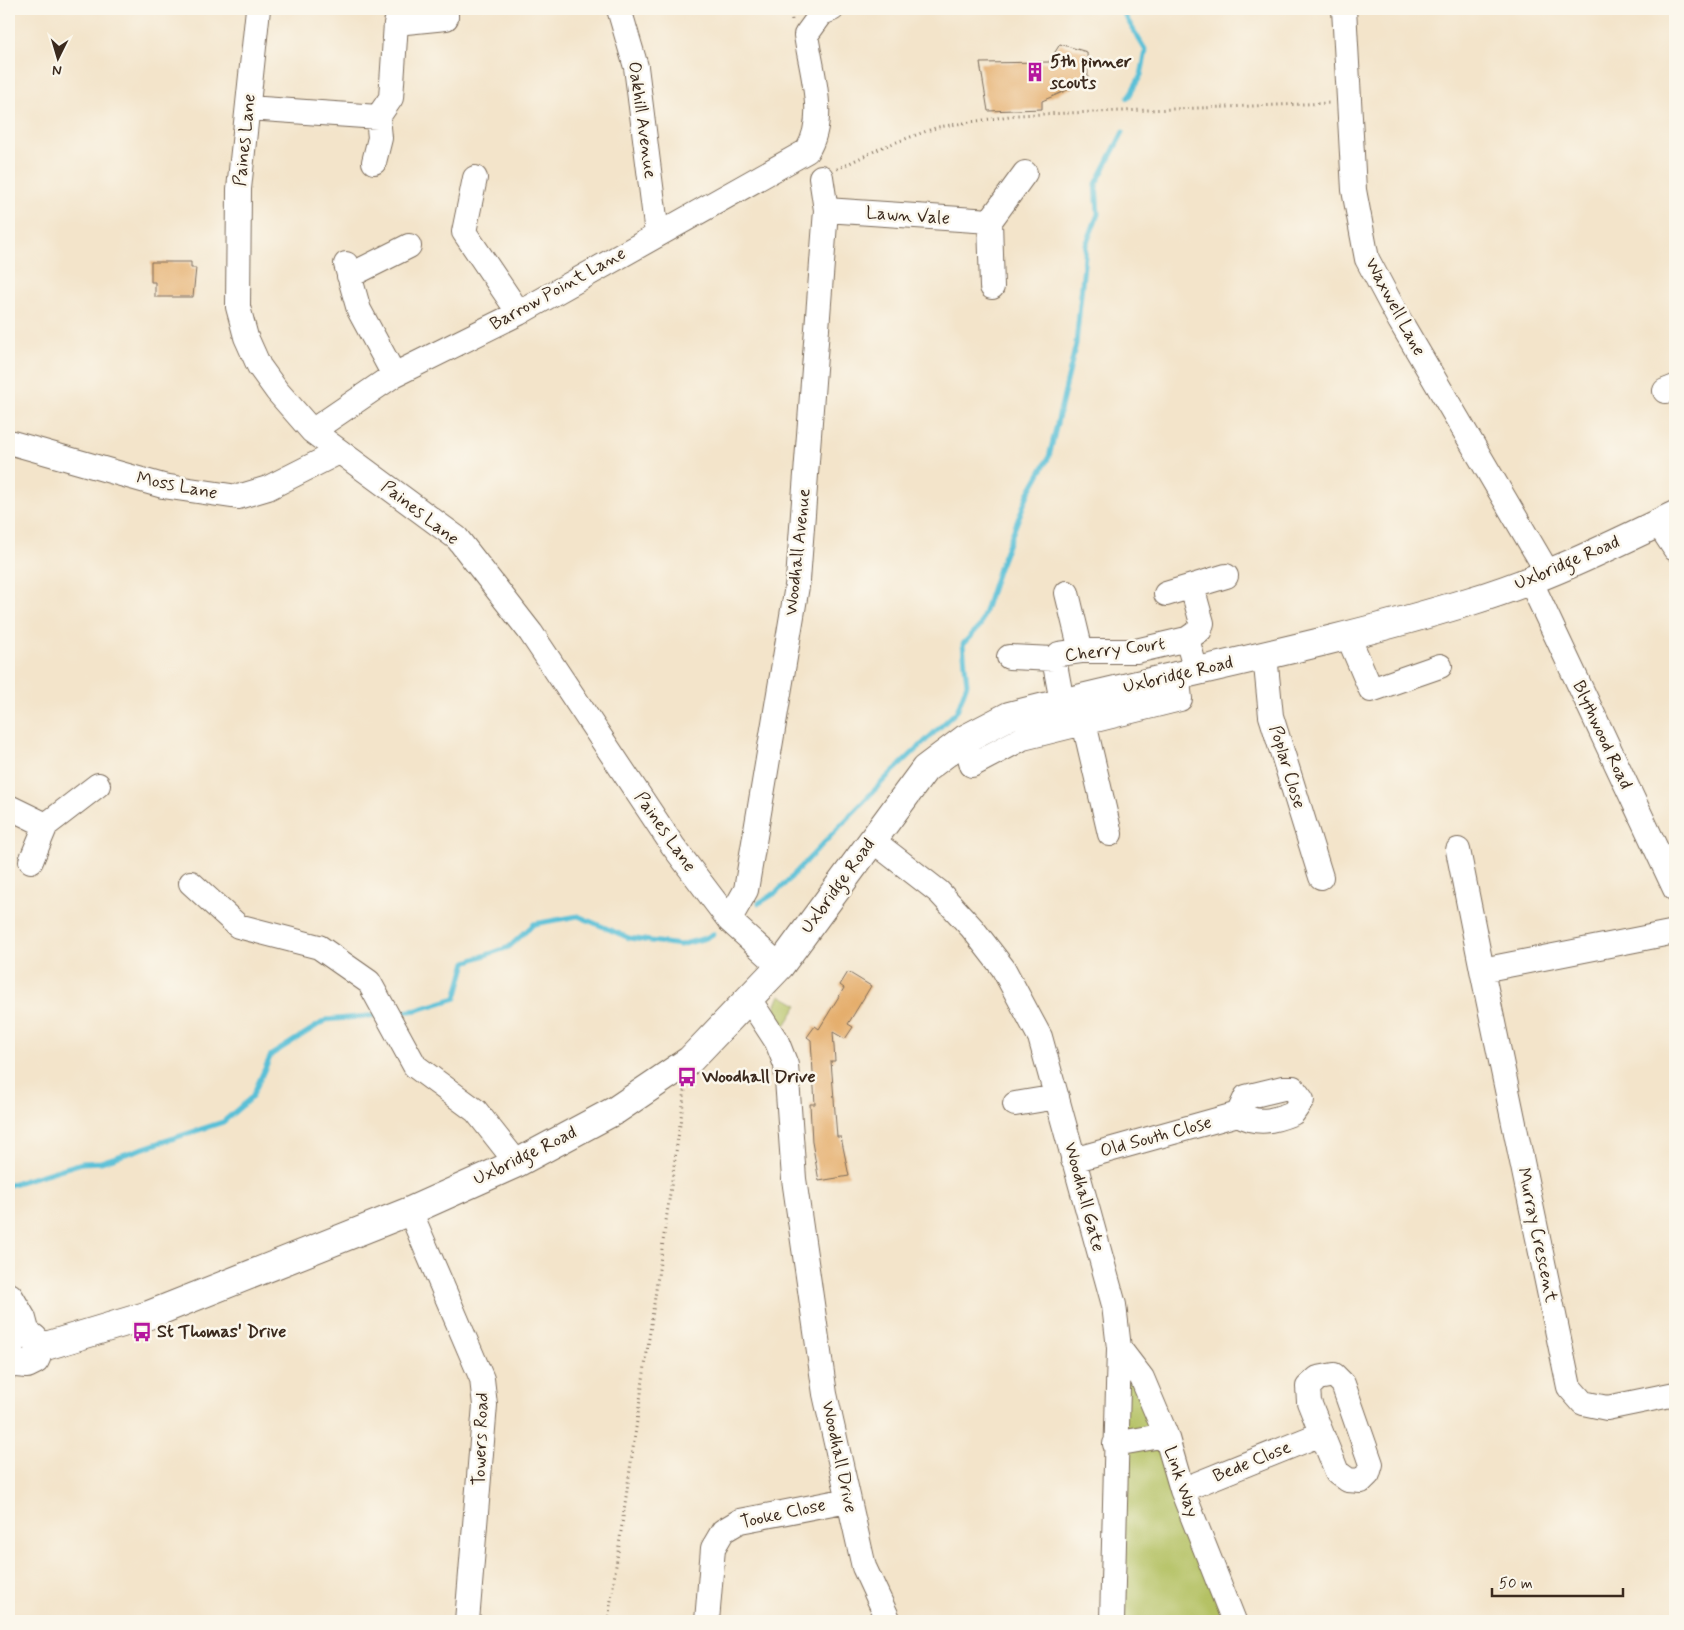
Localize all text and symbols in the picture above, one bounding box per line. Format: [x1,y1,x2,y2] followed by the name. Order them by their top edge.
[32,32,82,82] north arrow
[1049,50,1132,95] place label: 5th pinner scouts
[622,60,662,180] street label: Oakhill Avenue
[52,61,62,79] text: N
[1024,61,1046,83] building icon: 5th pinner scouts
[228,93,262,187] street label: Paines Lane
[865,201,951,231] street label: Lawn Vale
[486,242,630,336] street label: Barrow Point Lane
[1359,254,1431,360] street label: Waxwell Lane
[134,466,220,506] street label: Moss Lane
[376,475,464,551] street label: Paines Lane
[779,487,817,617] street label: Woodhall Avenue
[1511,530,1624,598] street label: Uxbridge Road
[1064,632,1167,668] street label: Cherry Court
[1121,651,1236,701] street label: Uxbridge Road
[1566,677,1638,793] street label: Blythwood Road
[1263,722,1311,812] street label: Poplar Close
[629,787,701,877] street label: Paines Lane
[795,834,882,940] street label: Uxbridge Road
[701,1065,816,1089] place label: Woodhall Drive
[676,1066,698,1088] bus stop icon: Woodhall Drive
[1098,1111,1214,1163] street label: Old South Close
[469,1121,582,1193] street label: Uxbridge Road
[1058,1140,1110,1254] street label: Woodhall Gate
[1511,1166,1563,1305] street label: Murray Crescent
[157,1320,286,1344] place label: St Thomas' Drive
[131,1321,153,1343] bus stop icon: St Thomas' Drive
[467,1392,495,1486] street label: Towers Road
[815,1399,863,1515] street label: Woodhall Drive
[1209,1435,1295,1489] street label: Bede Close
[1158,1443,1204,1521] street label: Link Way
[738,1493,828,1535] street label: Tooke Close
[1492,1565,1623,1597] scale bar
[1499,1574,1533,1594] text: 50 m

